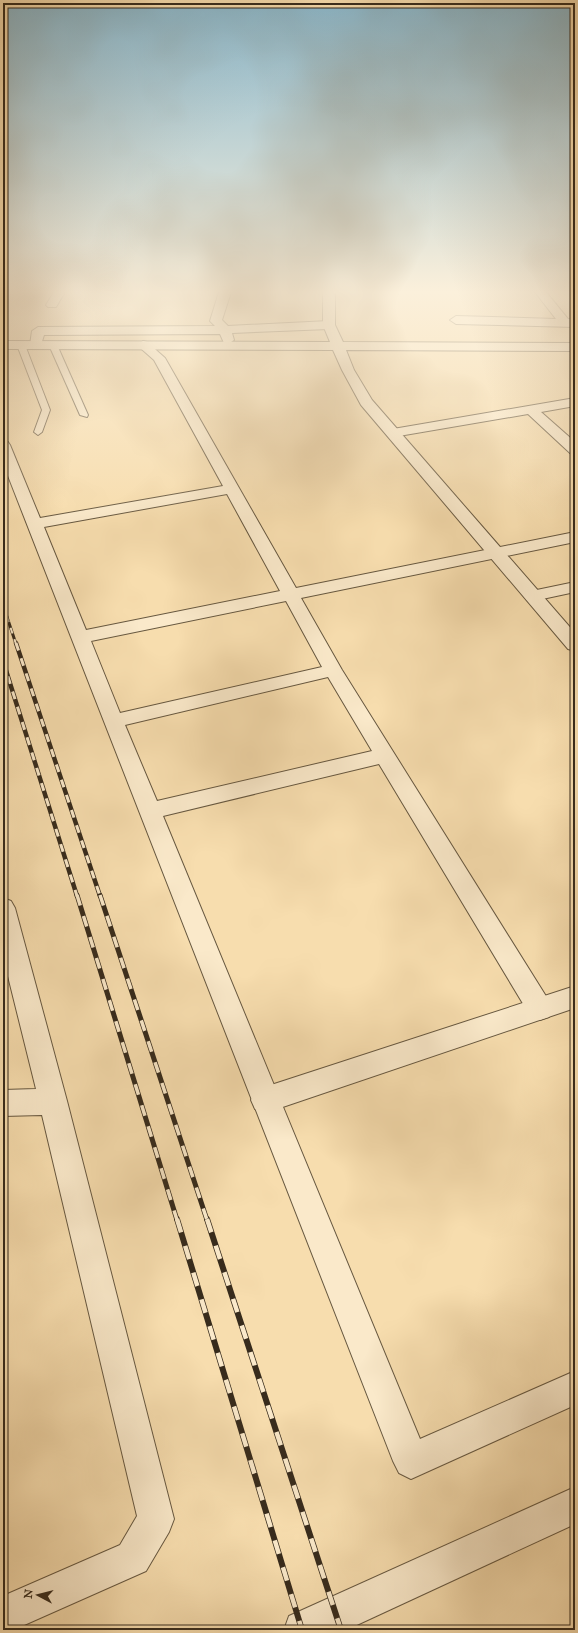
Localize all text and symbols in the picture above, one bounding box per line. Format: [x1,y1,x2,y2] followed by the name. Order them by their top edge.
[18,1575,58,1615] north arrow
[22,1588,36,1599] text: N

